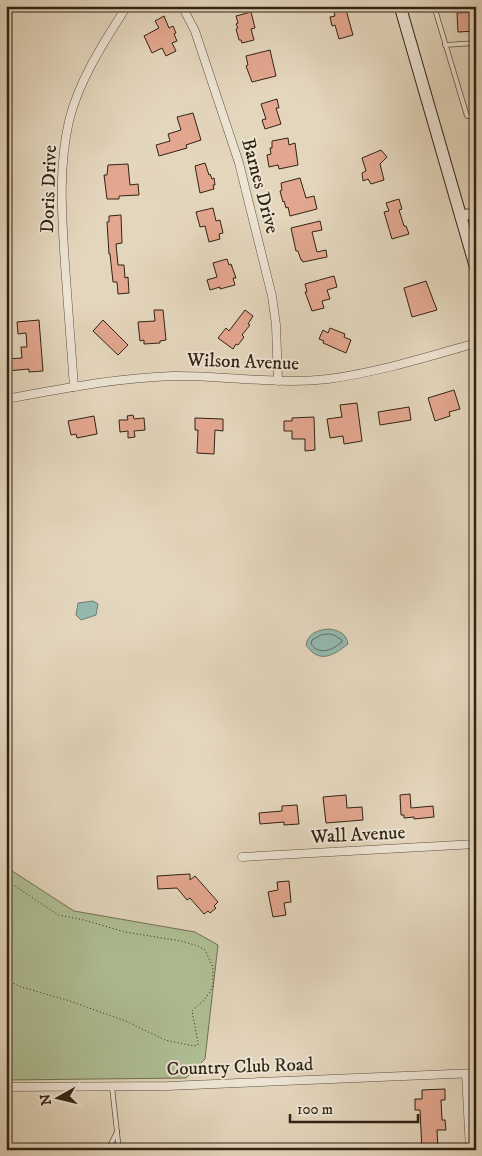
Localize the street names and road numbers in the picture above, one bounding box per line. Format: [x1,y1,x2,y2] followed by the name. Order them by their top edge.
[236,136,284,236] street label: Barnes Drive
[36,144,62,233] street label: Doris Drive
[185,349,300,375] street label: Wilson Avenue
[309,821,406,849] street label: Wall Avenue
[166,1053,314,1081] street label: Country Club Road

